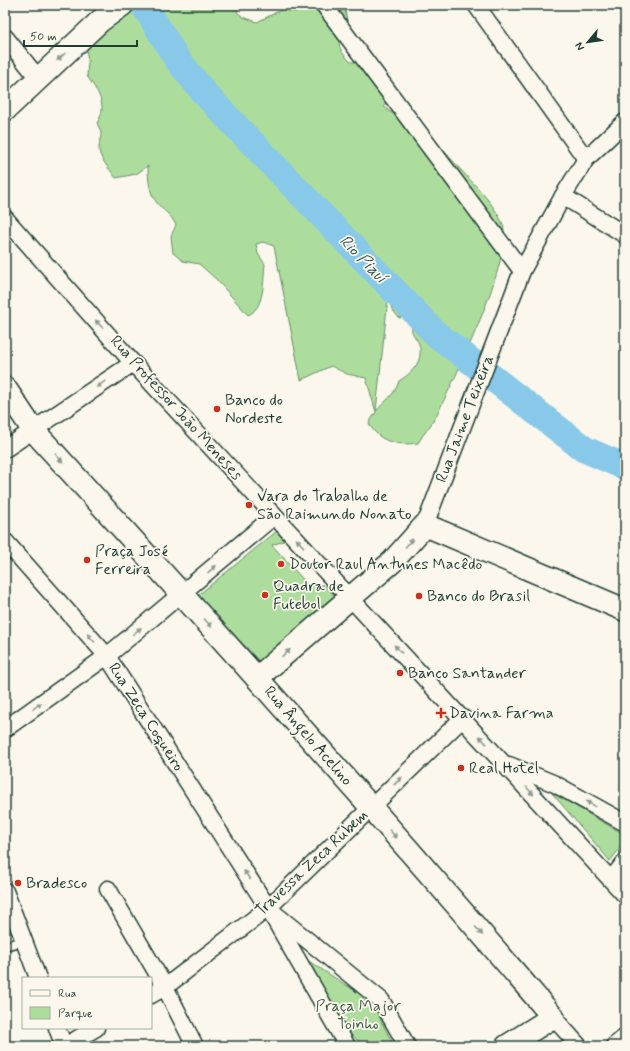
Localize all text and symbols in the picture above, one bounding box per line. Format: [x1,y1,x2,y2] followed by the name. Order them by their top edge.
[24,22,137,48] scale bar
[568,22,608,62] north arrow
[30,29,57,45] text: 50 m
[572,40,588,53] text: N
[56,52,66,62] one-way arrow
[334,230,393,290] water label: Rio Piauí
[94,318,103,329] one-way arrow
[105,331,247,485] street label: Rua Professor João Meneses
[431,352,499,486] street label: Rua Jaime Teixeira
[96,380,106,388] one-way arrow
[225,390,283,429] place label: Banco do Nordeste
[212,404,222,414] marker: Banco do Nordeste
[55,453,64,464] one-way arrow
[257,486,412,525] place label: Vara do Trabalho de São Raimundo Nonato
[244,500,254,510] marker: Vara do Trabalho de São Raimundo Nonato
[295,538,304,549] one-way arrow
[405,538,414,549] one-way arrow
[95,541,168,580] place label: Praça José Ferreira
[289,554,483,575] place label: Doutor Raul Antunes Macêdo
[82,555,92,565] marker: Praça José Ferreira
[276,559,286,569] marker: Doutor Raul Antunes Macêdo
[206,564,217,573] one-way arrow
[273,576,344,615] place label: Quadra de Futebol
[427,586,530,607] place label: Banco do Brasil
[260,590,270,600] marker: Quadra de Futebol
[414,591,424,601] marker: Banco do Brasil
[203,619,212,628] one-way arrow
[132,627,143,636] one-way arrow
[87,633,96,643] one-way arrow
[393,644,402,654] one-way arrow
[281,648,292,657] one-way arrow
[103,659,189,775] street label: Rua Zeca Coqueiro
[408,663,526,684] place label: Banco Santander
[395,668,405,678] marker: Banco Santander
[258,682,357,791] street label: Rua Ângelo Acelino
[31,702,42,710] one-way arrow
[449,703,554,724] place label: Davina Farma
[436,708,446,718] marker: Davina Farma
[479,735,488,746] one-way arrow
[469,758,539,779] place label: Real Hotel
[456,763,466,773] marker: Real Hotel
[393,776,403,786] one-way arrow
[526,786,535,797] one-way arrow
[585,801,597,808] one-way arrow
[251,805,373,921] street label: Travessa Zeca Rubem
[389,828,398,839] one-way arrow
[243,870,251,880] one-way arrow
[26,873,87,894] place label: Bradesco
[13,878,23,888] marker: Bradesco
[475,926,484,936] one-way arrow
[22,977,152,1029] legend
[58,986,76,1002] text: Rua
[315,996,401,1035] park label: Praça Major Toinho
[58,1006,93,1022] text: Parque

